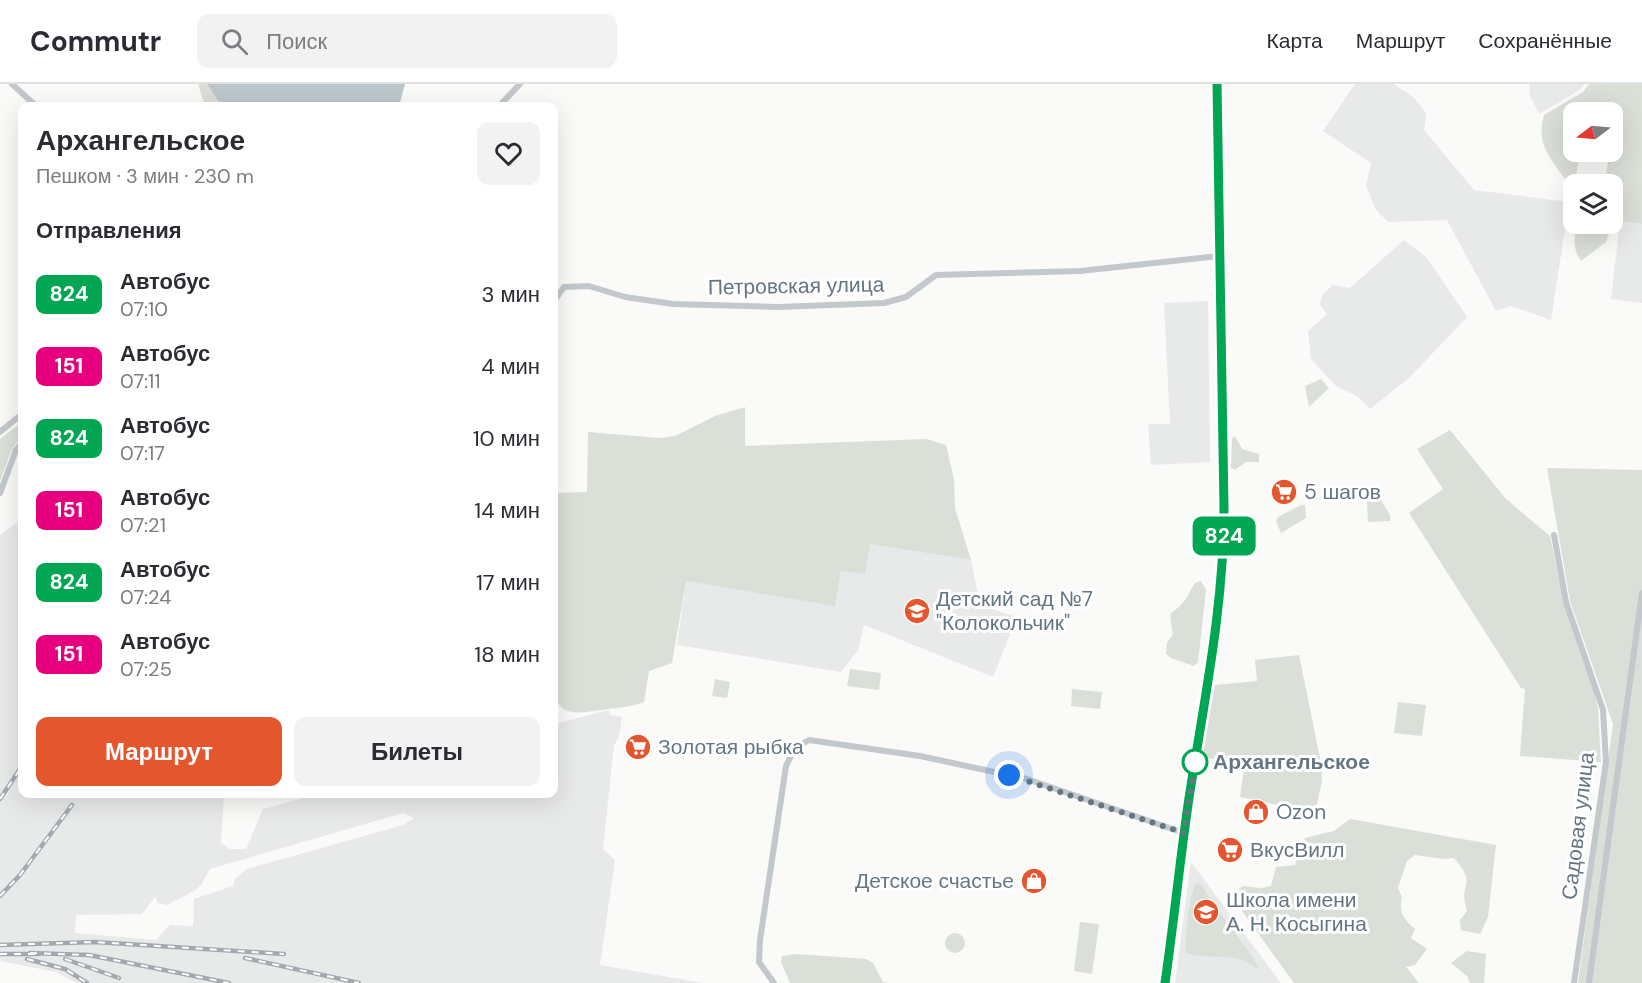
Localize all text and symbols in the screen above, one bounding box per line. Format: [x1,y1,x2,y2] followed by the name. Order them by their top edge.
[197,14,617,68] search box
[30,23,161,60] text: Commutr
[218,25,251,58] icon: search
[266,27,327,56] text: Поиск
[1267,27,1323,55] text: Карта
[1356,27,1445,55] text: Маршрут
[1478,27,1612,55] text: Сохранённые
[1563,102,1623,162] north arrow
[1563,102,1623,234] map controls
[36,122,245,159] text: Архангельское
[477,122,540,185] button: heart
[36,163,254,189] text: Пешком · 3 мин · 230 m
[1563,174,1623,234] button: layers
[36,216,182,245] text: Отправления
[120,267,210,296] text: Автобус
[708,270,885,302] street label: Петровская улица
[50,280,88,308] text: 824
[482,280,540,309] text: 3 мин
[120,296,168,322] text: 07:10
[120,339,210,368] text: Автобус
[55,352,83,380] text: 151
[481,352,540,381] text: 4 мин
[120,368,161,394] text: 07:11
[120,411,210,440] text: Автобус
[50,424,88,452] text: 824
[473,424,540,453] text: 10 мин
[120,440,165,466] text: 07:17
[1269,477,1299,507] supermarket icon: 5 шагов
[1304,478,1381,506] place label: 5 шагов
[120,483,210,512] text: Автобус
[55,496,83,524] text: 151
[474,496,540,525] text: 14 мин
[120,512,166,538] text: 07:21
[1190,516,1258,556] line badge: 824
[1205,522,1243,550] text: 824
[120,555,210,584] text: Автобус
[50,568,88,596] text: 824
[476,568,540,597] text: 17 мин
[120,584,171,610] text: 07:24
[936,585,1093,637] place label: Детский сад №7 "Колокольчик"
[902,596,932,626] school or university icon: Детский сад №7 "Колокольчик"
[120,627,210,656] text: Автобус
[55,640,83,668] text: 151
[474,640,540,669] text: 18 мин
[120,656,172,682] text: 07:25
[36,717,282,786] button: Маршрут
[294,717,540,786] button: Билеты
[623,732,653,762] supermarket icon: Золотая рыбка
[658,733,804,761] place label: Золотая рыбка
[1213,748,1370,776] place label: Архангельское
[1182,749,1208,775] marker: Архангельское
[1555,750,1601,901] street label: Садовая улица
[994,760,1024,790] your location
[1241,797,1271,827] shop icon: Ozon
[1276,798,1326,826] place label: Ozon
[1215,835,1245,865] supermarket icon: ВкусВилл
[1250,836,1344,864] place label: ВкусВилл
[1019,866,1049,896] shop icon: Детское счастье
[855,867,1014,895] place label: Детское счастье
[1226,886,1367,938] place label: Школа имени А. Н. Косыгина
[1191,897,1221,927] school or university icon: Школа имени А. Н. Косыгина

